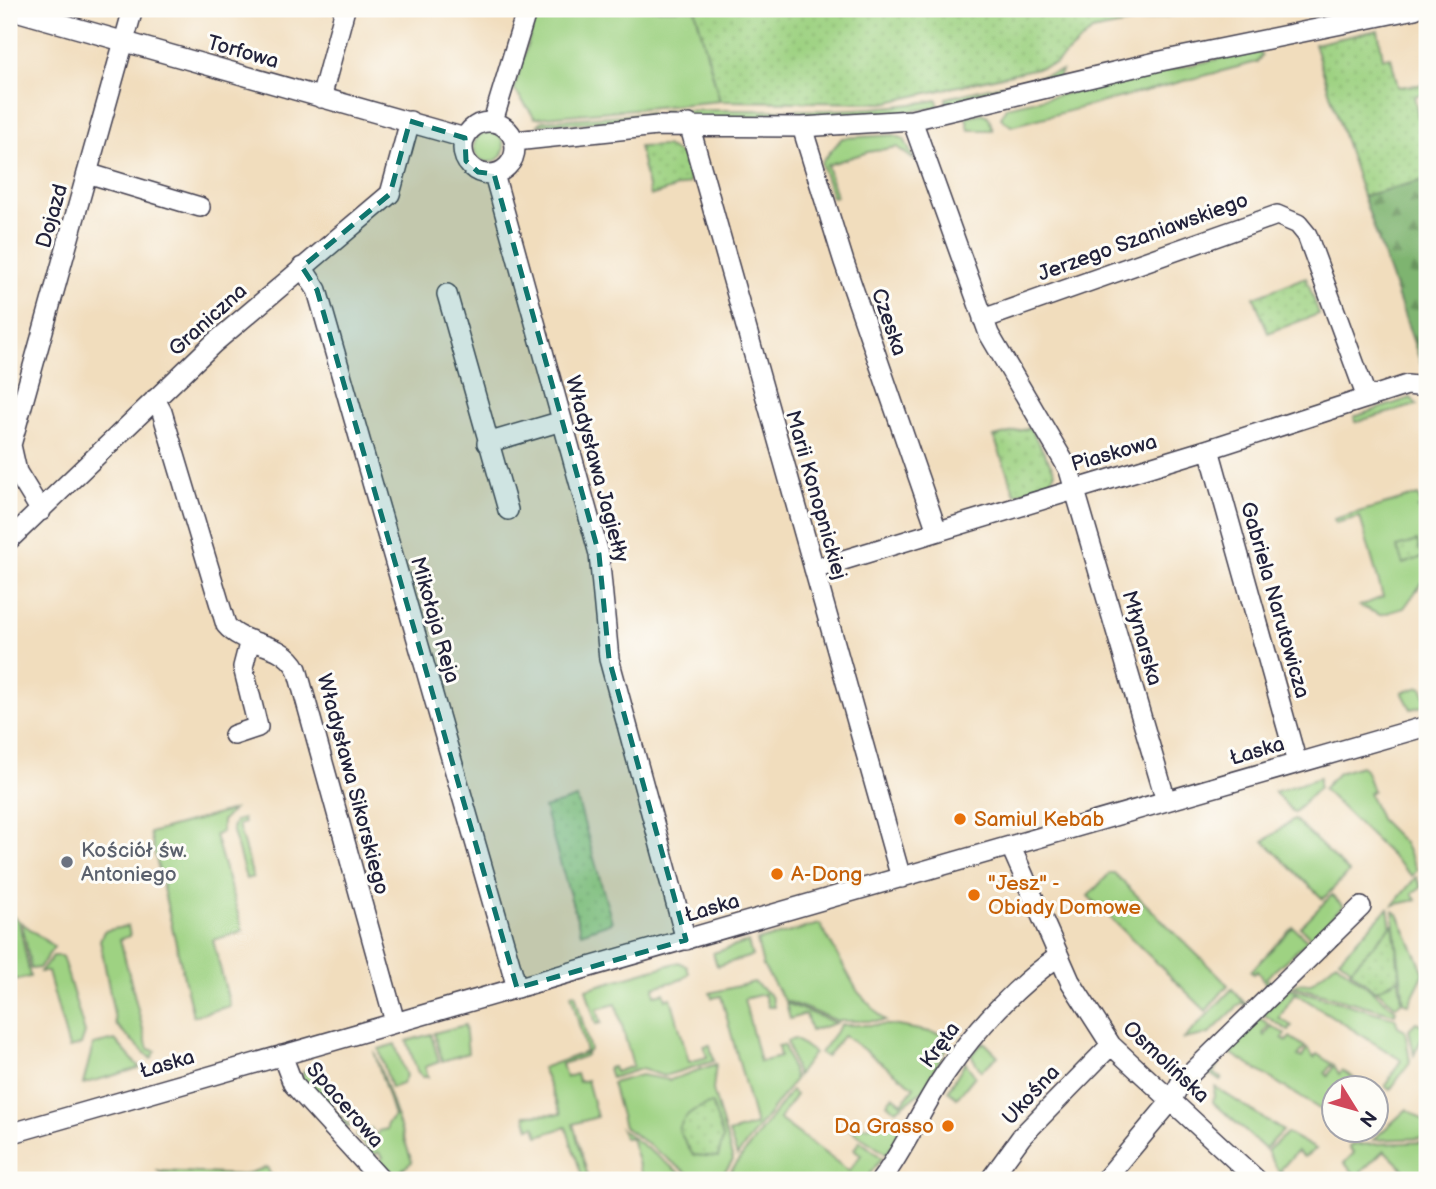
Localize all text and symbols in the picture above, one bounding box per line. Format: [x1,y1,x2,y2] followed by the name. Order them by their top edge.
[204,30,282,74] street label: Torfowa
[31,181,73,251] street label: Dojazd
[1035,187,1252,287] street label: Jerzego Szaniawskiego
[164,278,252,362] street label: Graniczna
[866,285,912,359] street label: Czeska
[560,373,634,566] street label: Władysława Jagiełły
[780,408,852,582] street label: Marii Konopnickiej
[1068,429,1160,477] street label: Piaskowa
[1235,499,1315,701] street label: Gabriela Narutowicza
[405,554,465,686] street label: Mikołaja Reja
[1117,588,1167,688] street label: Młynarska
[311,671,395,897] street label: Władysława Sikorskiego
[1227,731,1287,771] street label: Łaska
[974,807,1104,832] place label: Samiul Kebab
[952,811,968,827] marker: Samiul Kebab
[81,838,187,887] place label: Kościół św. Antoniego
[59,854,75,870] marker: Kościół św. Antoniego
[791,862,862,887] place label: A-Dong
[769,866,785,882] marker: A-Dong
[988,871,1141,920] place label: "Jesz" - Obiady Domowe
[966,887,982,903] marker: "Jesz" - Obiady Domowe
[682,888,742,928] street label: Łaska
[1118,1016,1214,1108] street label: Osmolińska
[915,1017,965,1073] street label: Kręta
[137,1044,197,1084] street label: Łaska
[301,1057,389,1153] street label: Spacerowa
[997,1060,1065,1130] street label: Ukośna
[1320,1074,1390,1144] north arrow
[1354,1106,1381,1131] text: N
[834,1114,934,1139] place label: Da Grasso
[940,1118,956,1134] marker: Da Grasso

